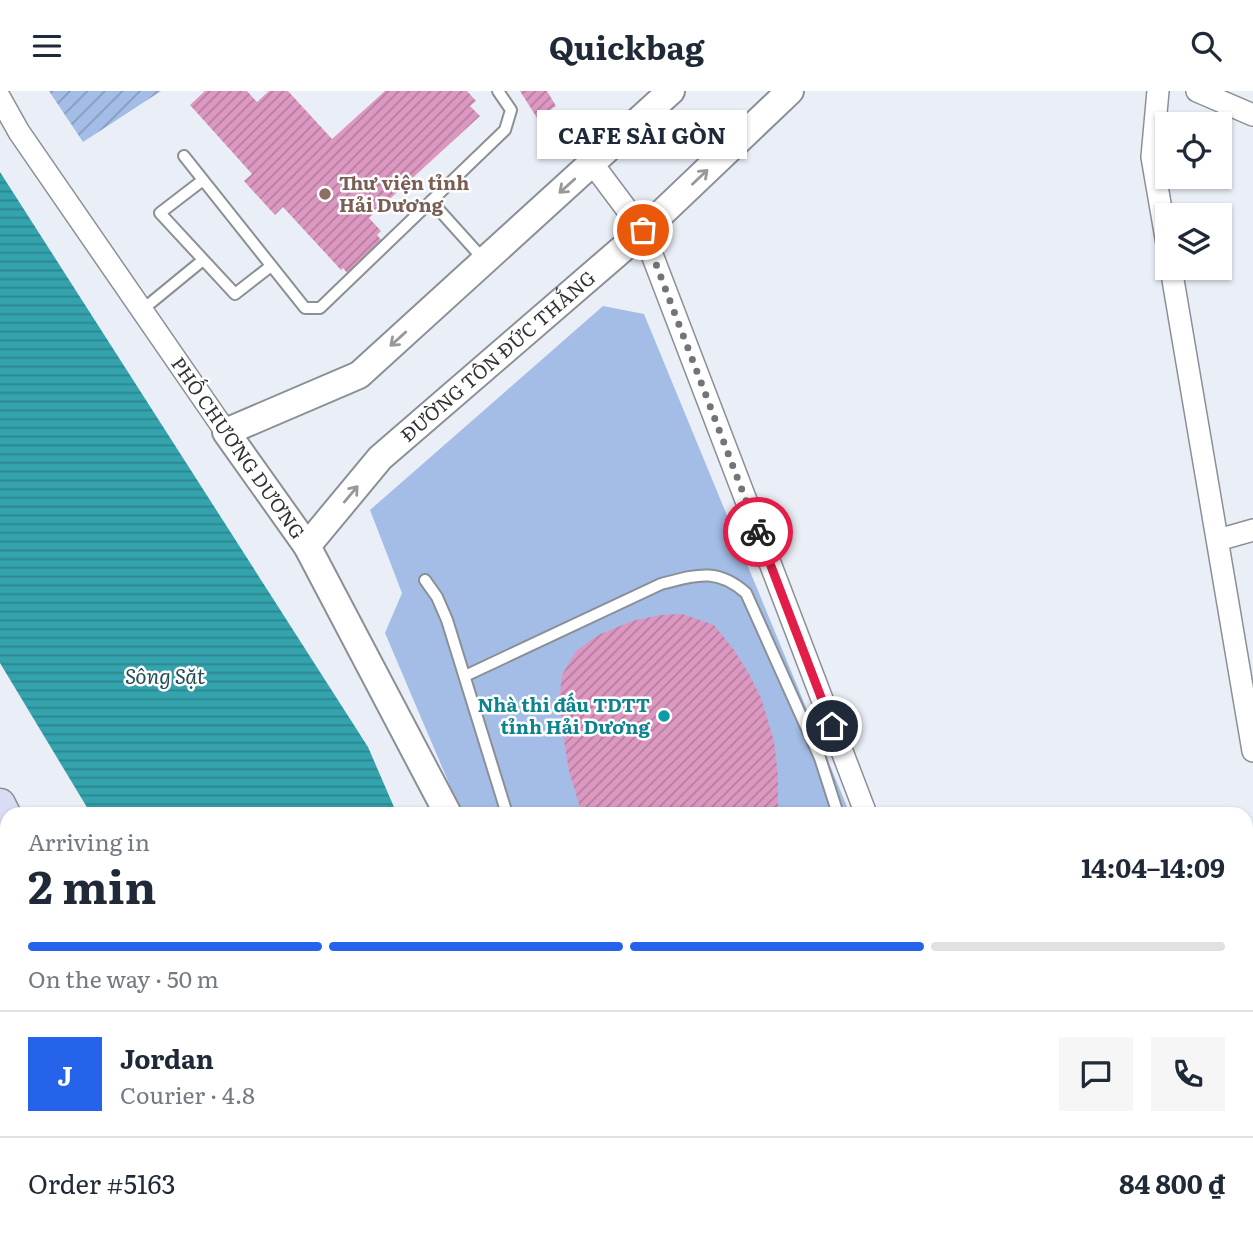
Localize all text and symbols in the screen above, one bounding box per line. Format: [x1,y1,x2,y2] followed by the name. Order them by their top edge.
[549,22,704,70] text: Quickbag
[28,27,66,65] icon: menu
[1187,27,1225,65] icon: search
[538,111,748,160] callout: CAFE SÀI GÒN
[1155,112,1232,280] map controls
[1155,112,1232,189] button: locate
[558,117,726,151] text: CAFE SÀI GÒN
[339,168,469,218] place label: Thư viện tỉnh Hải Dương
[691,168,708,185] one-way arrow
[558,178,576,194] one-way arrow
[317,186,333,202] marker: Thư viện tỉnh Hải Dương
[613,200,673,260] pin
[1155,203,1232,280] button: layers
[624,211,662,249] icon: bag
[394,263,601,448] street label: ĐƯỜNG TÔN ĐỨC THẮNG
[390,331,407,348] one-way arrow
[165,351,312,544] street label: PHỐ CHƯƠNG DƯƠNG
[343,485,358,503] one-way arrow
[723,497,793,567] courier
[739,513,777,551] icon: bike
[125,659,206,690] water label: Sông Sặt
[477,690,650,740] place label: Nhà thi đấu TDTT tỉnh Hải Dương
[802,696,862,756] pin
[813,707,851,745] icon: home
[656,708,672,724] marker: Nhà thi đấu TDTT tỉnh Hải Dương
[28,824,150,858] text: Arriving in
[1081,847,1225,886] text: 14:04–14:09
[28,850,157,918] text: 2 min
[28,961,219,995] text: On the way · 50 m
[1059,1037,1133,1111] button: chat
[1151,1037,1225,1111] button: phone
[120,1038,214,1077] text: Jordan
[58,1055,72,1094] text: J
[120,1077,255,1111] text: Courier · 4.8
[28,1163,176,1202] text: Order #5163
[1119,1163,1225,1202] text: 84 800 ₫

